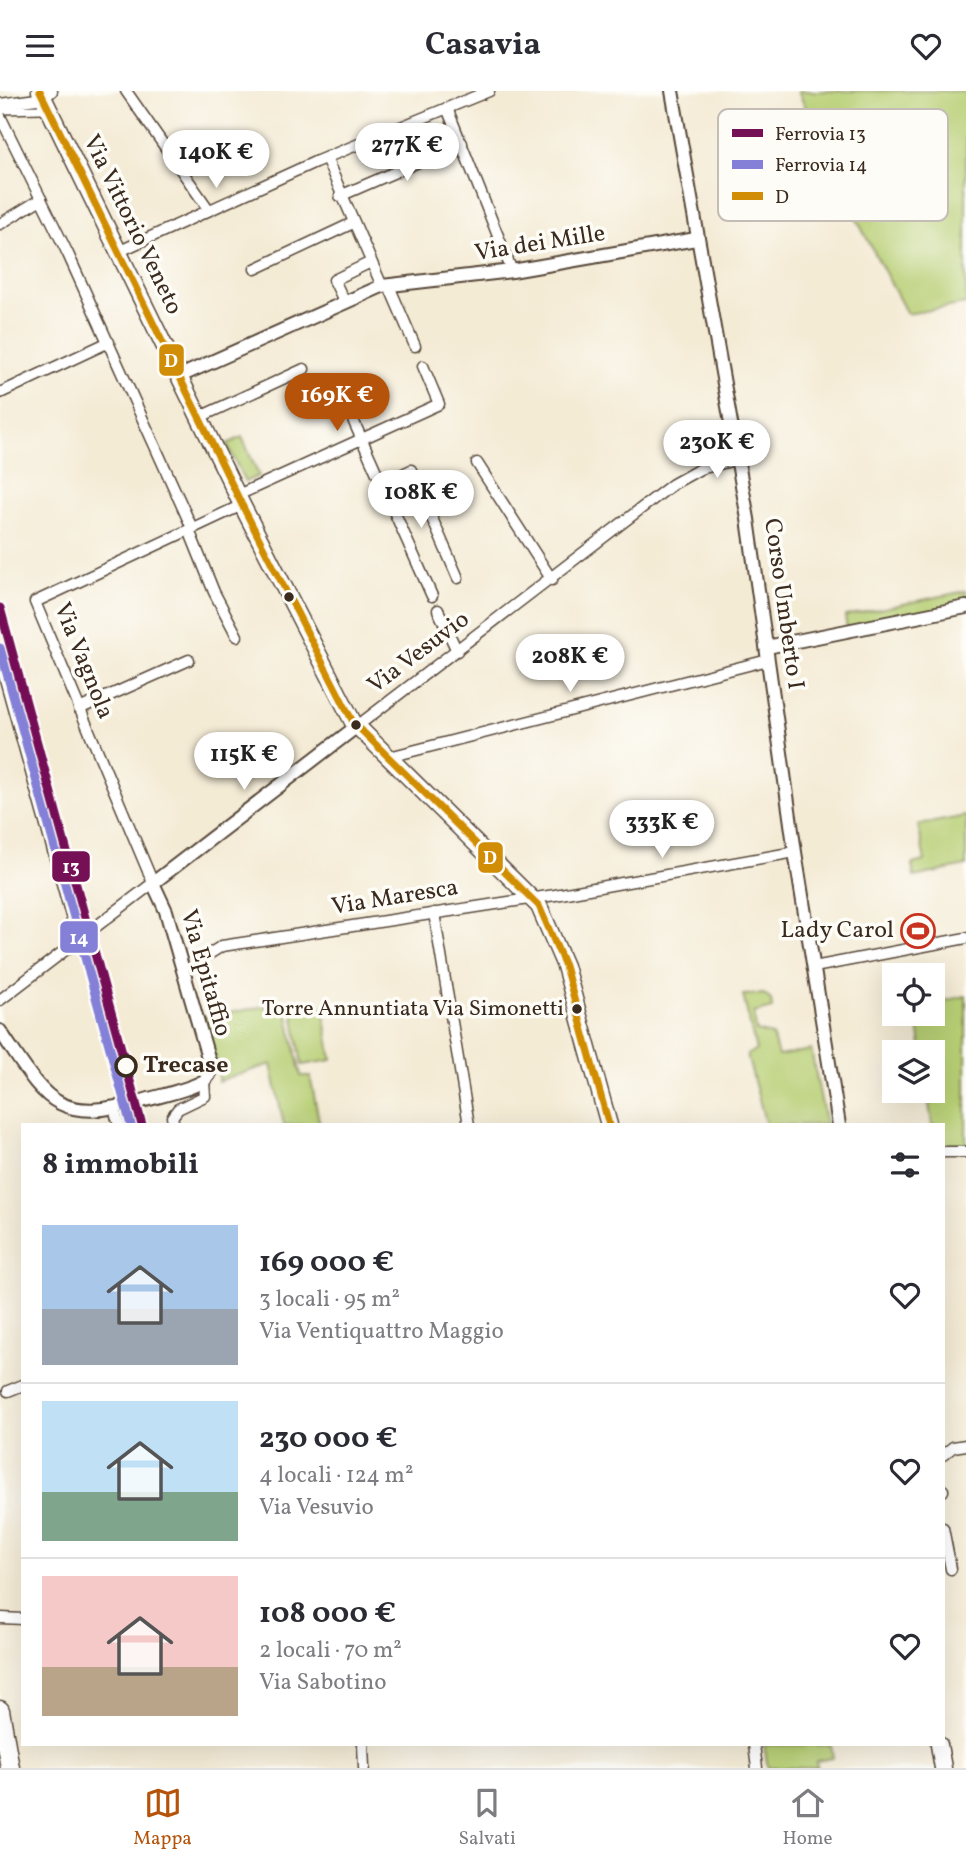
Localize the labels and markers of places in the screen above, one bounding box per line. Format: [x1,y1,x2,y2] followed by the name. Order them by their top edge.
[350,123,464,183] pin: 277K €
[159,131,273,190] pin: 140K €
[280,373,394,433] pin: 169K €
[660,421,774,480] pin: 230K €
[364,471,478,530] pin: 108K €
[282,590,296,604] unlabelled marker
[513,635,627,694] pin: 208K €
[349,718,363,732] unlabelled marker
[187,733,301,792] pin: 115K €
[605,801,719,860] pin: 333K €
[899,912,937,950] sports icon: Lady Carol
[781,914,894,948] place label: Lady Carol
[262,994,564,1025] place label: Torre Annuntiata Via Simonetti
[570,1002,584,1016] marker: Torre Annuntiata Via Simonetti
[143,1049,228,1083] place label: Trecase
[115,1055,137,1077] marker: Trecase

